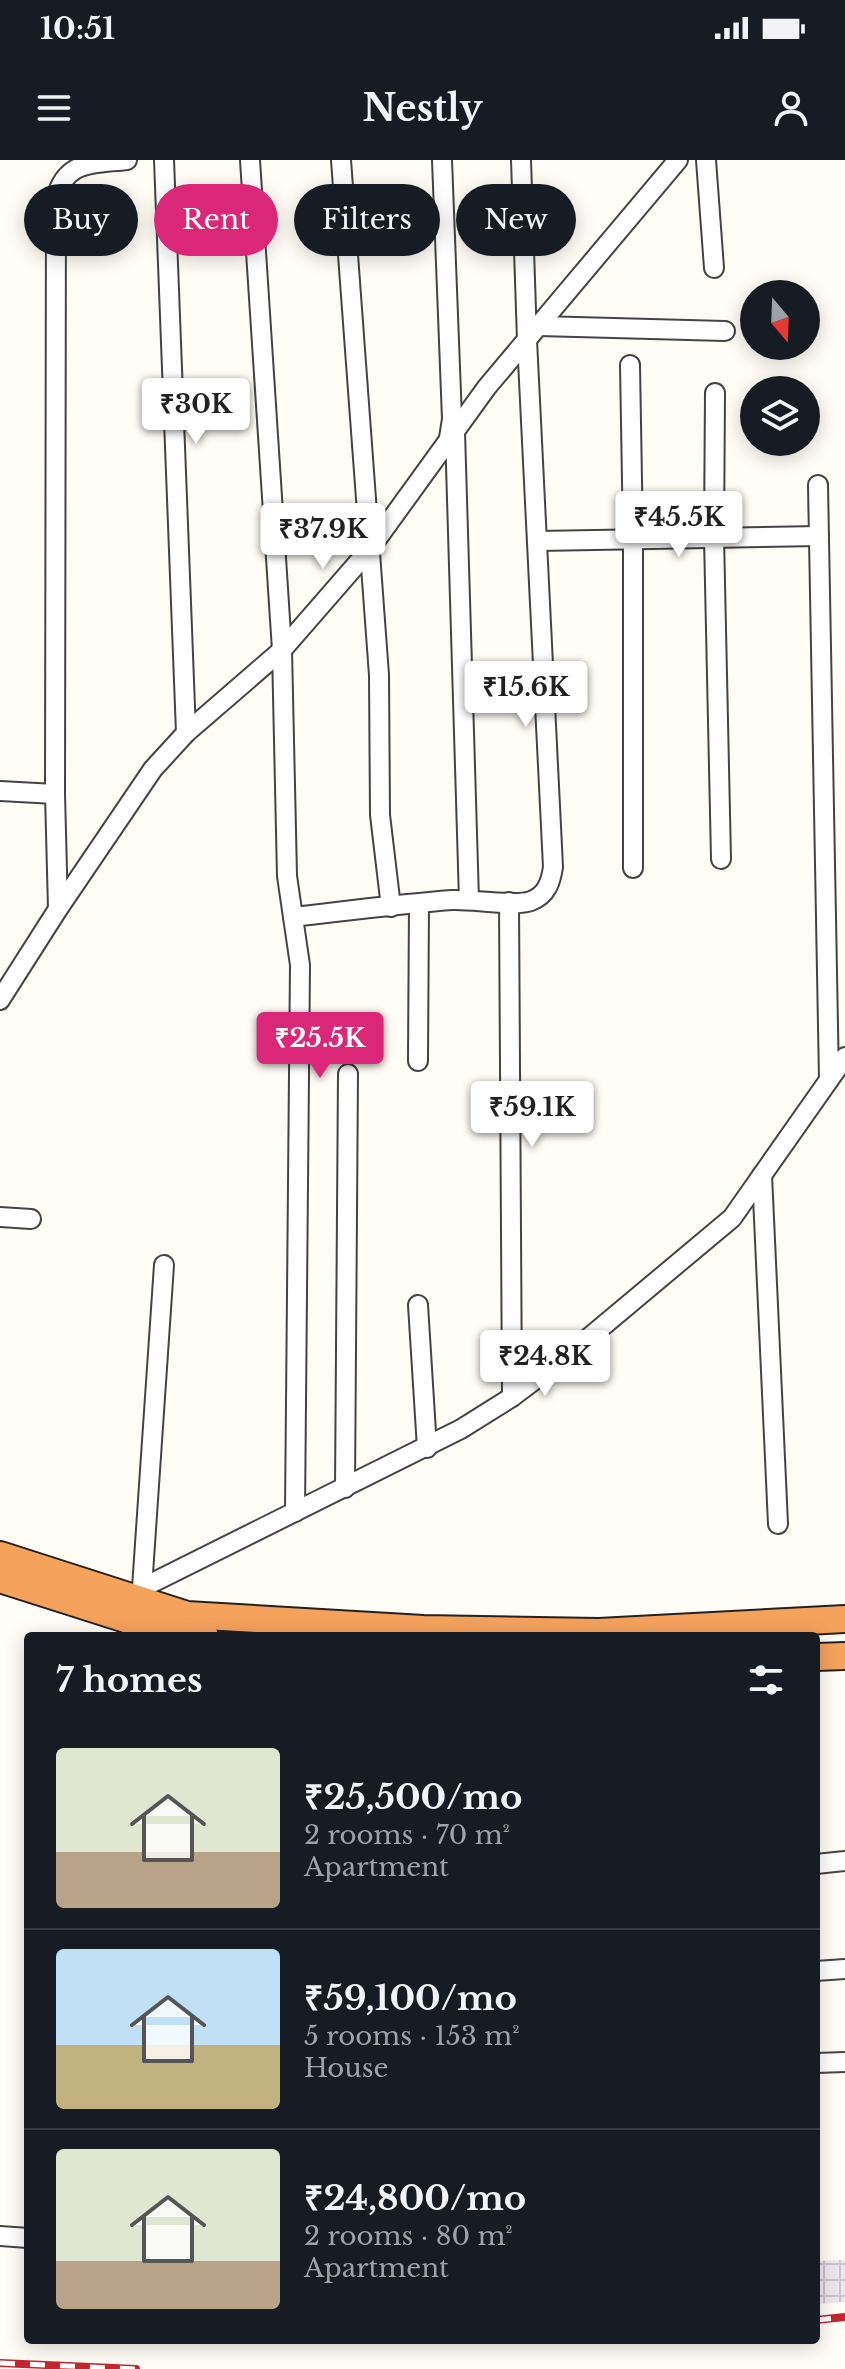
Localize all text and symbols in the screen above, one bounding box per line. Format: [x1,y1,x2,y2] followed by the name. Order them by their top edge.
[40,10,115,47] text: 10:51
[32,86,76,130] icon: menu
[362,86,483,131] text: Nestly
[769,86,813,130] icon: person
[24,184,138,256] chip: Buy
[154,184,278,256] chip: Rent
[294,184,440,256] chip: Filters
[456,184,576,256] chip: New
[740,280,820,360] north arrow
[740,280,820,456] map controls
[740,376,820,456] button: layers
[149,378,243,446] pin: ₹30K
[160,388,232,420] text: ₹30K
[614,491,744,559] pin: ₹45.5K
[633,501,725,533] text: ₹45.5K
[258,503,388,571] pin: ₹37.9K
[278,513,368,545] text: ₹37.9K
[461,661,591,729] pin: ₹15.6K
[483,671,570,703] text: ₹15.6K
[255,1012,385,1080] pin: ₹25.5K
[275,1022,365,1054] text: ₹25.5K
[467,1081,597,1149] pin: ₹59.1K
[489,1091,575,1123] text: ₹59.1K
[480,1330,610,1398] pin: ₹24.8K
[498,1340,592,1372] text: ₹24.8K
[744,1658,788,1702] icon: filters
[56,1659,203,1701] text: 7 homes
[304,1776,523,1818] text: ₹25,500/mo
[120,1780,216,1876] icon: home
[304,1819,510,1851] text: 2 rooms · 70 m²
[304,1851,449,1883] text: Apartment
[304,1977,517,2019] text: ₹59,100/mo
[120,1981,216,2077] icon: home
[304,2020,520,2052] text: 5 rooms · 153 m²
[304,2052,388,2084] text: House
[304,2177,526,2219] text: ₹24,800/mo
[120,2181,216,2277] icon: home
[304,2220,513,2252] text: 2 rooms · 80 m²
[304,2252,449,2284] text: Apartment

